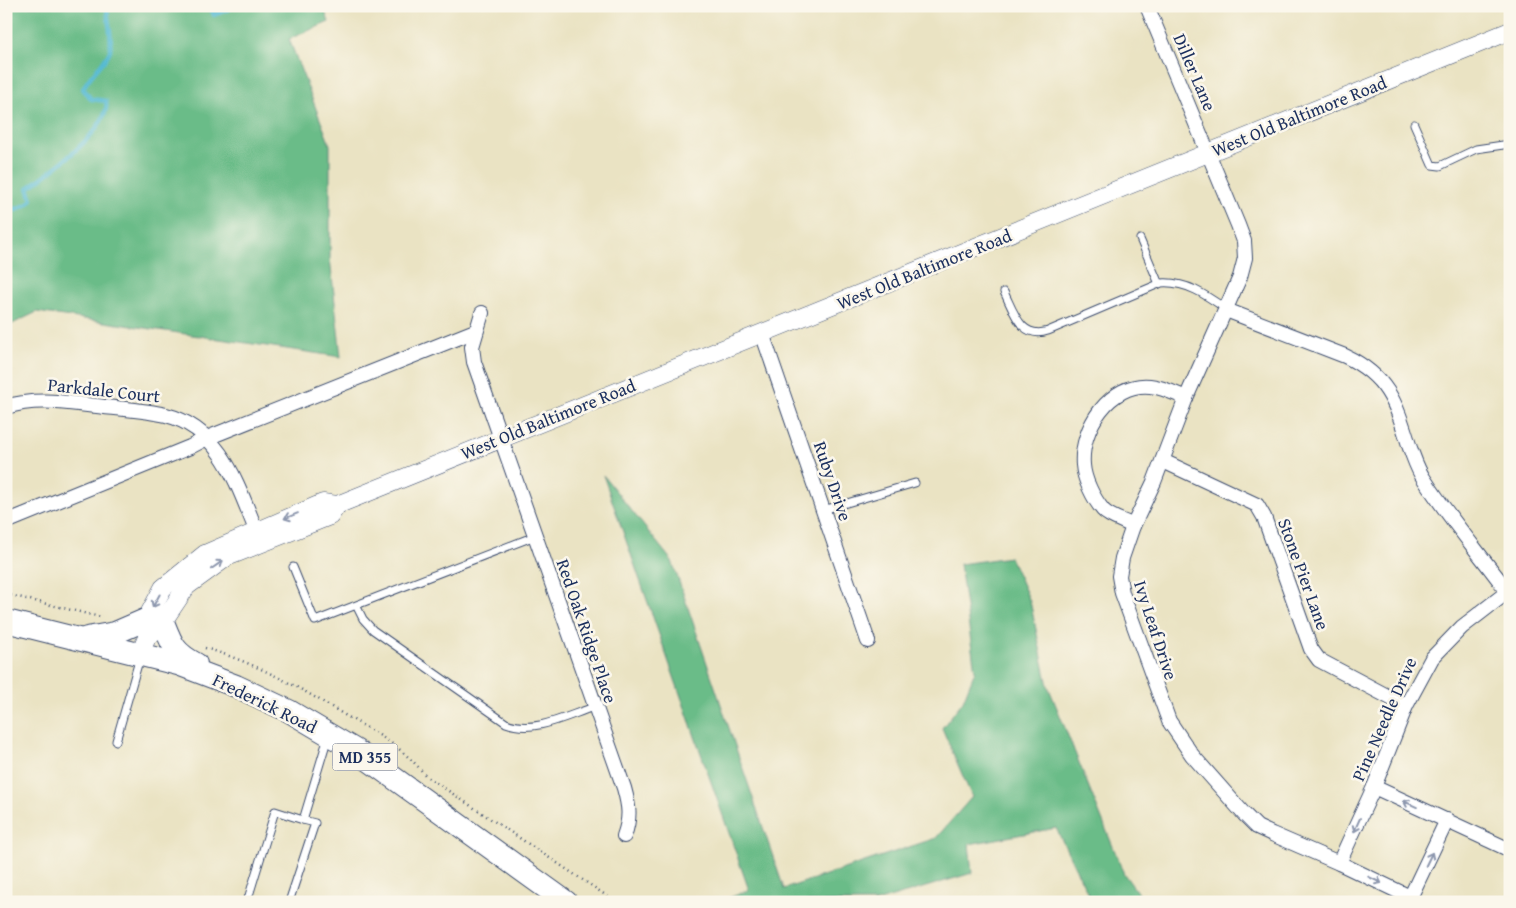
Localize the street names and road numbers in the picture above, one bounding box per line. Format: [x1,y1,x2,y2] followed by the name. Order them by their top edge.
[1167,29,1223,115] street label: Diller Lane
[1208,68,1391,163] street label: West Old Baltimore Road
[833,221,1016,316] street label: West Old Baltimore Road
[46,371,162,409] street label: Parkdale Court
[457,371,640,466] street label: West Old Baltimore Road
[807,437,859,525] street label: Ruby Drive
[1271,514,1337,634] street label: Stone Pier Lane
[550,555,624,707] street label: Red Oak Ridge Place
[1127,577,1185,683] street label: Ivy Leaf Drive
[1345,653,1423,785] street label: Pine Needle Drive
[208,666,322,740] street label: Frederick Road
[332,744,398,770] road number: MD 355

